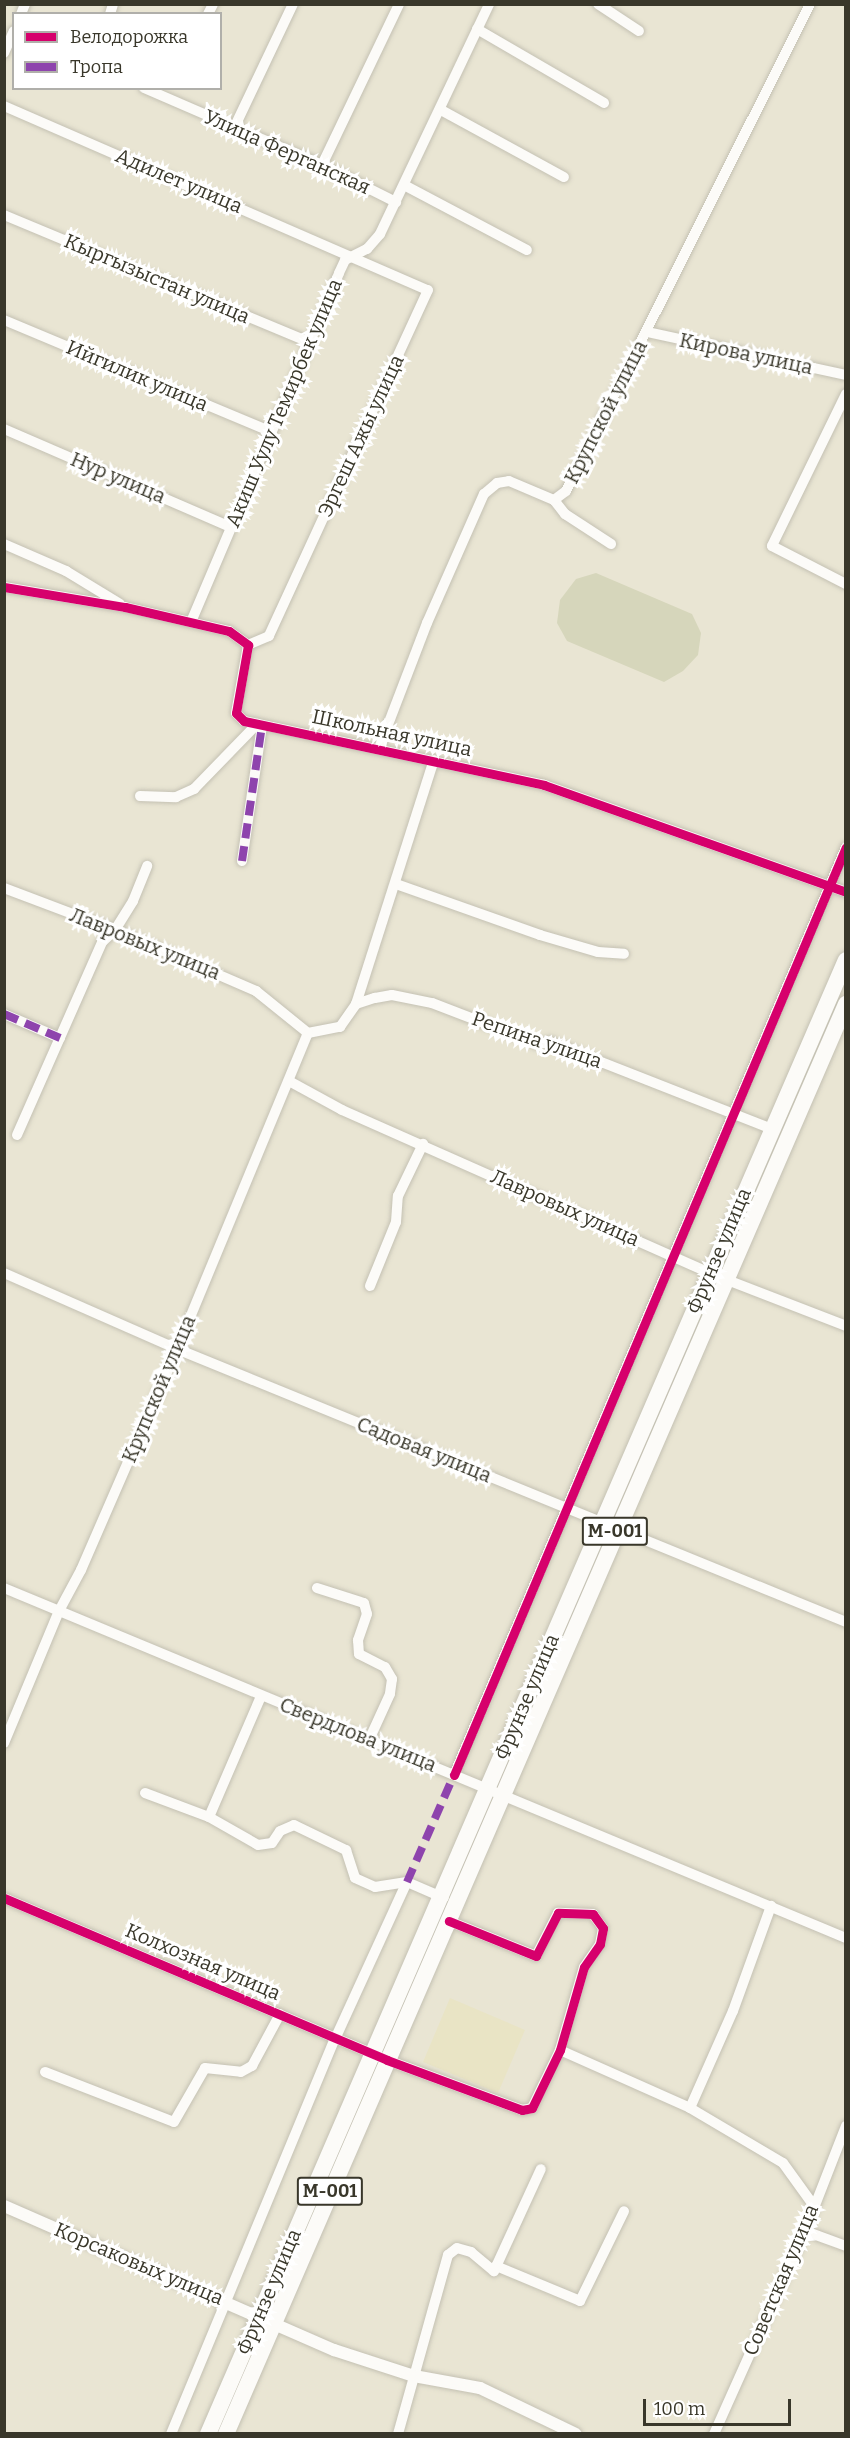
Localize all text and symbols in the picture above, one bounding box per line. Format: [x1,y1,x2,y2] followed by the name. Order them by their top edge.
[12,12,222,90] legend
[70,26,188,48] text: Велодорожка
[70,56,123,78] text: Тропа
[200,104,374,200] street label: Улица Ферганская
[112,143,246,219] street label: Адилет улица
[61,229,253,329] street label: Кыргызыстан улица
[221,275,347,531] street label: Акиш Уулу Темирбек улица
[677,328,815,380] street label: Кирова улица
[62,335,212,417] street label: Ийгилик улица
[560,336,652,488] street label: Крупской улица
[313,351,409,521] street label: Эргеш Ажы улица
[67,447,169,509] street label: Нур улица
[310,704,474,762] street label: Школьная улица
[66,903,224,985] street label: Лавровых улица
[469,1007,605,1073] street label: Репина улица
[487,1164,643,1252] street label: Лавровых улица
[682,1184,756,1318] street label: Фрунзе улица
[117,1312,201,1466] street label: Крупской улица
[353,1412,495,1488] street label: Садовая улица
[580,1516,650,1546] road number: M-001
[490,1630,564,1764] street label: Фрунзе улица
[276,1693,440,1777] street label: Свердлова улица
[122,1919,284,2005] street label: Колхозная улица
[296,2176,364,2206] road number: M-001
[738,2201,824,2359] street label: Советская улица
[51,2218,227,2310] street label: Корсаковых улица
[232,2225,306,2359] street label: Фрунзе улица
[646,2387,794,2425] scale bar
[654,2398,705,2420] text: 100 m

